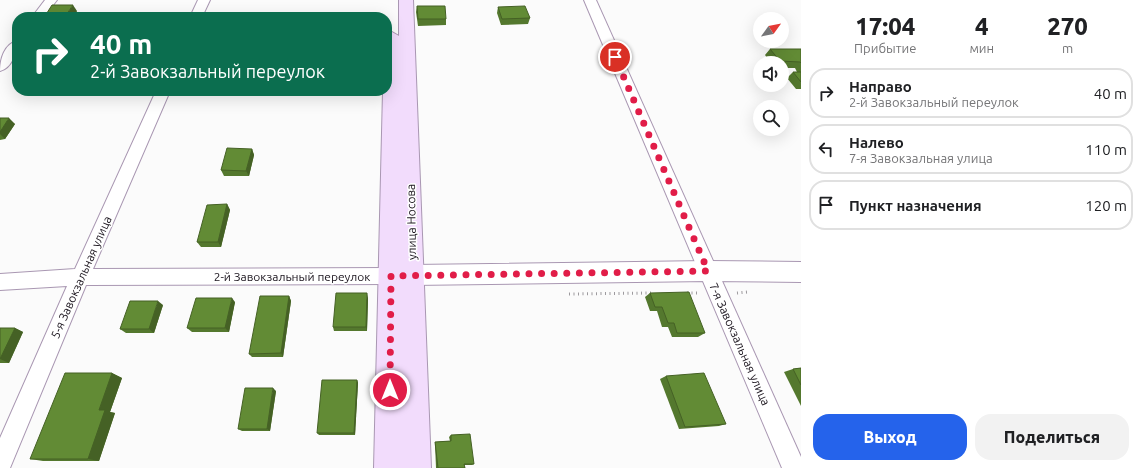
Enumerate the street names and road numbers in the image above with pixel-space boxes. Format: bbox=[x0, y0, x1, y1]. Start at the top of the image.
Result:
street label: улица Носова bbox=[404, 184, 418, 260]
street label: 5-я Завокзальная улица bbox=[48, 214, 114, 340]
street label: 2-й Завокзальный переулок bbox=[214, 270, 370, 283]
street label: 7-я Завокзальная улица bbox=[707, 281, 773, 407]

